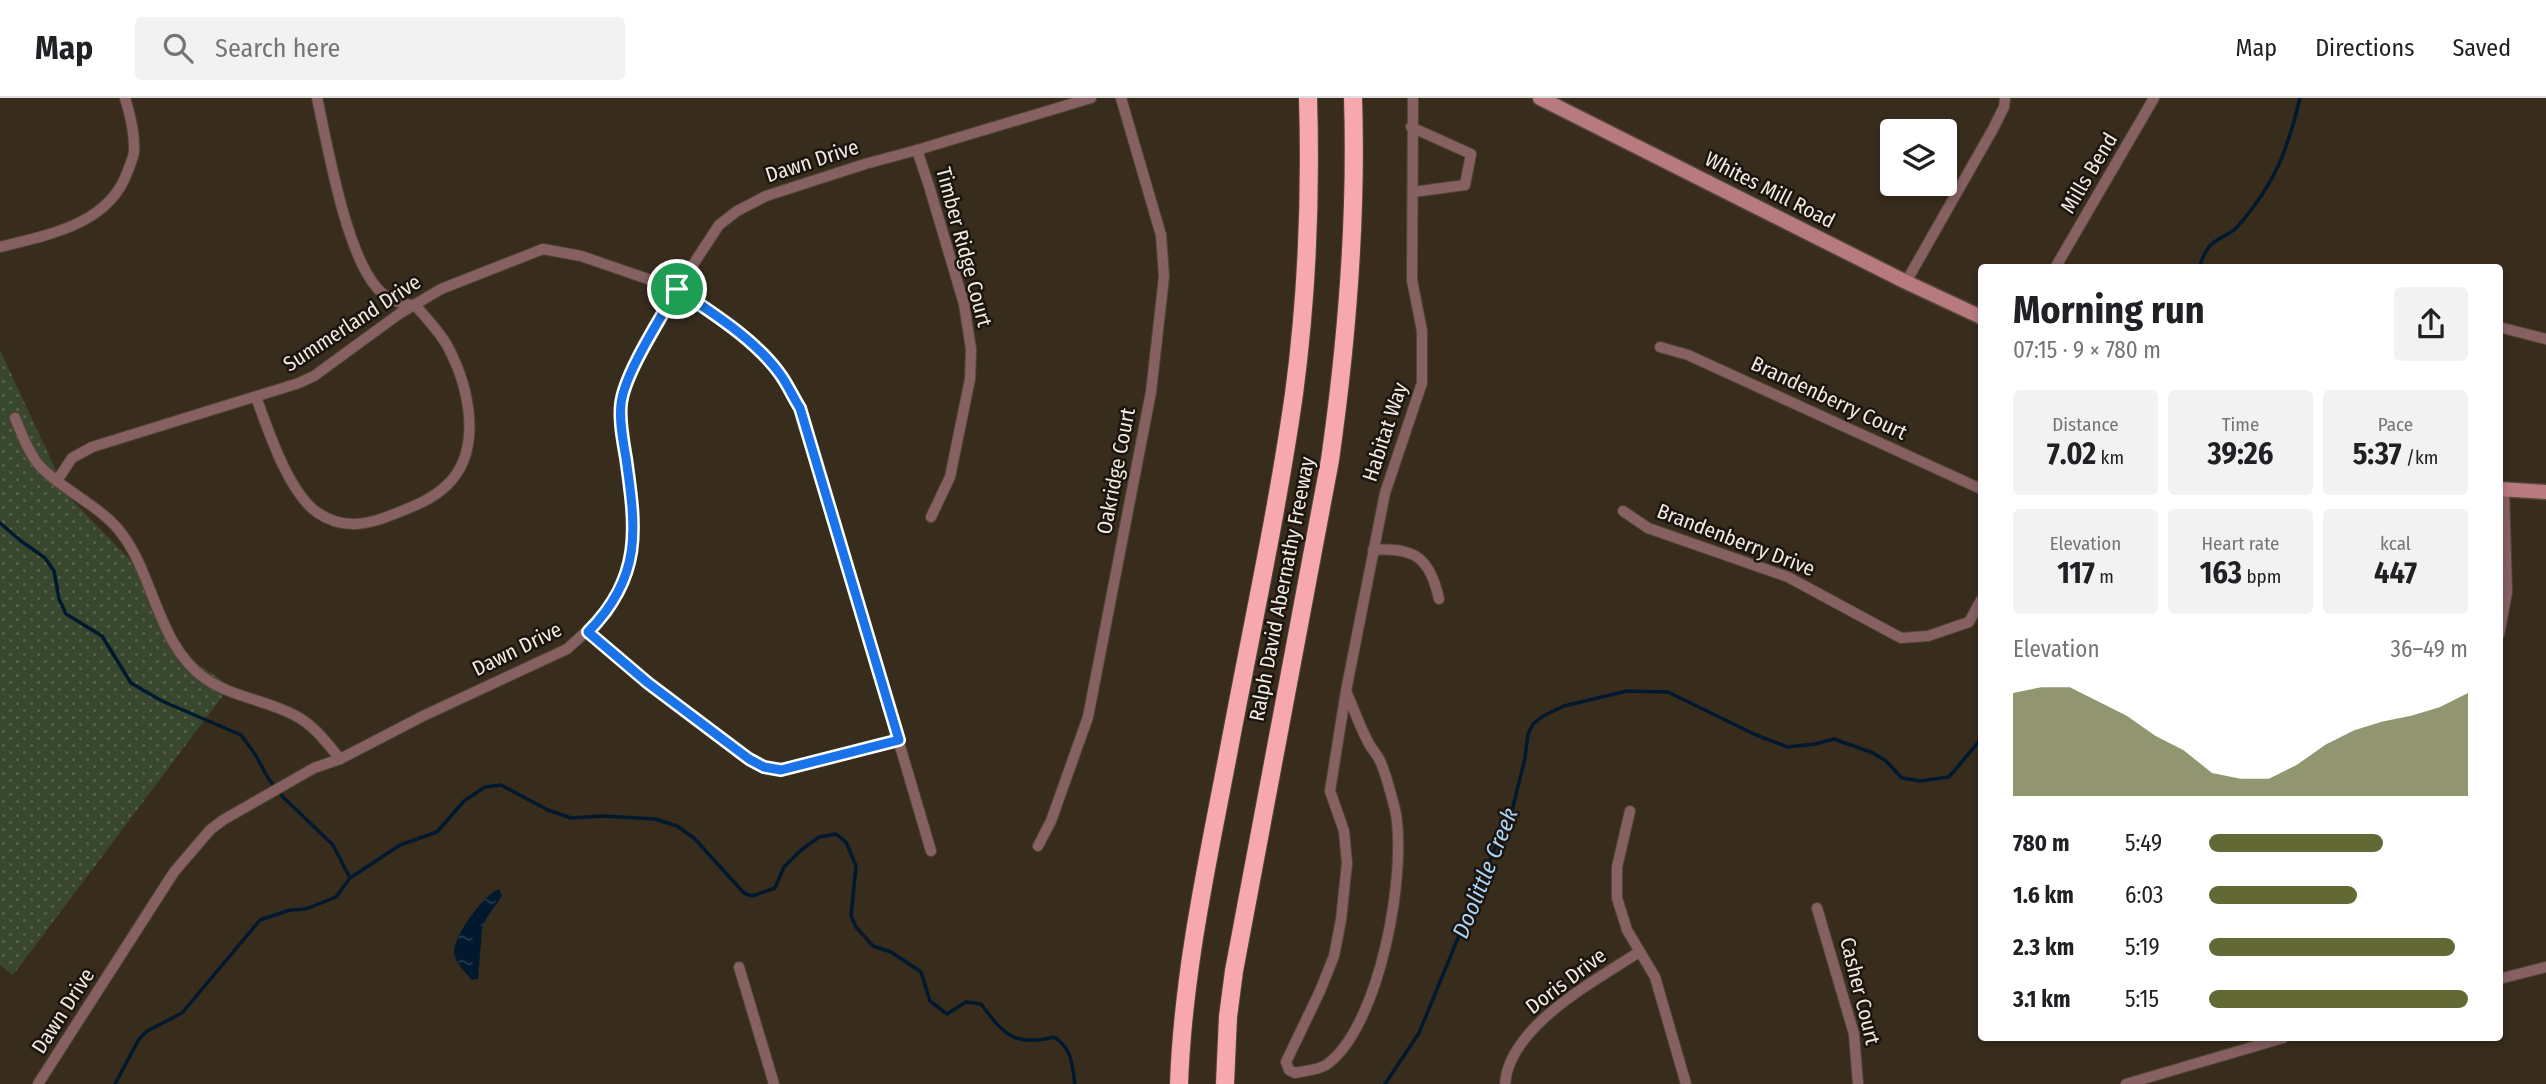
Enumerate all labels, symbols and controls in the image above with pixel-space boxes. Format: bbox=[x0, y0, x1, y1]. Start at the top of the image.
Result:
search box bbox=[135, 17, 625, 80]
text: Map bbox=[35, 28, 93, 68]
icon: search bbox=[159, 29, 197, 67]
text: Search here bbox=[215, 33, 340, 64]
text: Map bbox=[2236, 34, 2277, 62]
text: Directions bbox=[2315, 34, 2414, 62]
text: Saved bbox=[2452, 34, 2511, 62]
map controls bbox=[1880, 119, 1957, 196]
button: layers bbox=[1880, 119, 1957, 196]
street label: Mills Bend bbox=[2055, 128, 2123, 218]
street label: Dawn Drive bbox=[762, 134, 862, 188]
street label: Whites Mill Road bbox=[1701, 146, 1839, 234]
street label: Timber Ridge Court bbox=[930, 164, 998, 330]
pin bbox=[647, 259, 707, 319]
street label: Summerland Drive bbox=[278, 269, 426, 377]
icon: arrive bbox=[658, 270, 696, 308]
text: Morning run bbox=[2013, 287, 2205, 333]
button: share bbox=[2394, 287, 2468, 361]
text: 07:15 · 9 × 780 m bbox=[2013, 336, 2161, 364]
street label: Brandenberry Court bbox=[1747, 350, 1911, 446]
street label: Habitat Way bbox=[1357, 379, 1413, 485]
street label: Oakridge Court bbox=[1091, 405, 1141, 536]
text: Distance bbox=[2052, 413, 2119, 436]
text: Time bbox=[2222, 413, 2259, 436]
text: Pace bbox=[2378, 413, 2413, 436]
text: 7.02 bbox=[2047, 436, 2096, 472]
text: 39:26 bbox=[2208, 436, 2273, 472]
text: 5:37 bbox=[2353, 436, 2402, 472]
text: km bbox=[2096, 446, 2124, 469]
text: /km bbox=[2402, 446, 2438, 469]
street label: Ralph David Abernathy Freeway bbox=[1244, 454, 1321, 723]
street label: Brandenberry Drive bbox=[1653, 498, 1819, 582]
text: Elevation bbox=[2050, 532, 2121, 555]
text: Heart rate bbox=[2201, 532, 2280, 555]
text: kcal bbox=[2380, 532, 2411, 555]
text: 117 bbox=[2057, 555, 2095, 591]
text: 163 bbox=[2200, 555, 2242, 591]
text: 447 bbox=[2374, 555, 2417, 591]
text: m bbox=[2095, 565, 2114, 588]
text: bpm bbox=[2242, 565, 2281, 588]
street label: Dawn Drive bbox=[468, 616, 566, 682]
text: Elevation bbox=[2013, 635, 2100, 663]
text: 36–49 m bbox=[2391, 635, 2468, 663]
water label: Doolittle Creek bbox=[1446, 804, 1524, 942]
text: 780 m bbox=[2013, 829, 2070, 857]
text: 5:49 bbox=[2125, 829, 2162, 857]
text: 1.6 km bbox=[2013, 881, 2074, 909]
text: 6:03 bbox=[2125, 881, 2163, 909]
text: 2.3 km bbox=[2013, 933, 2074, 961]
text: 5:19 bbox=[2125, 933, 2160, 961]
street label: Casher Court bbox=[1834, 935, 1886, 1048]
street label: Doris Drive bbox=[1521, 942, 1611, 1020]
street label: Dawn Drive bbox=[26, 963, 100, 1059]
text: 3.1 km bbox=[2013, 985, 2071, 1013]
text: 5:15 bbox=[2125, 985, 2159, 1013]

